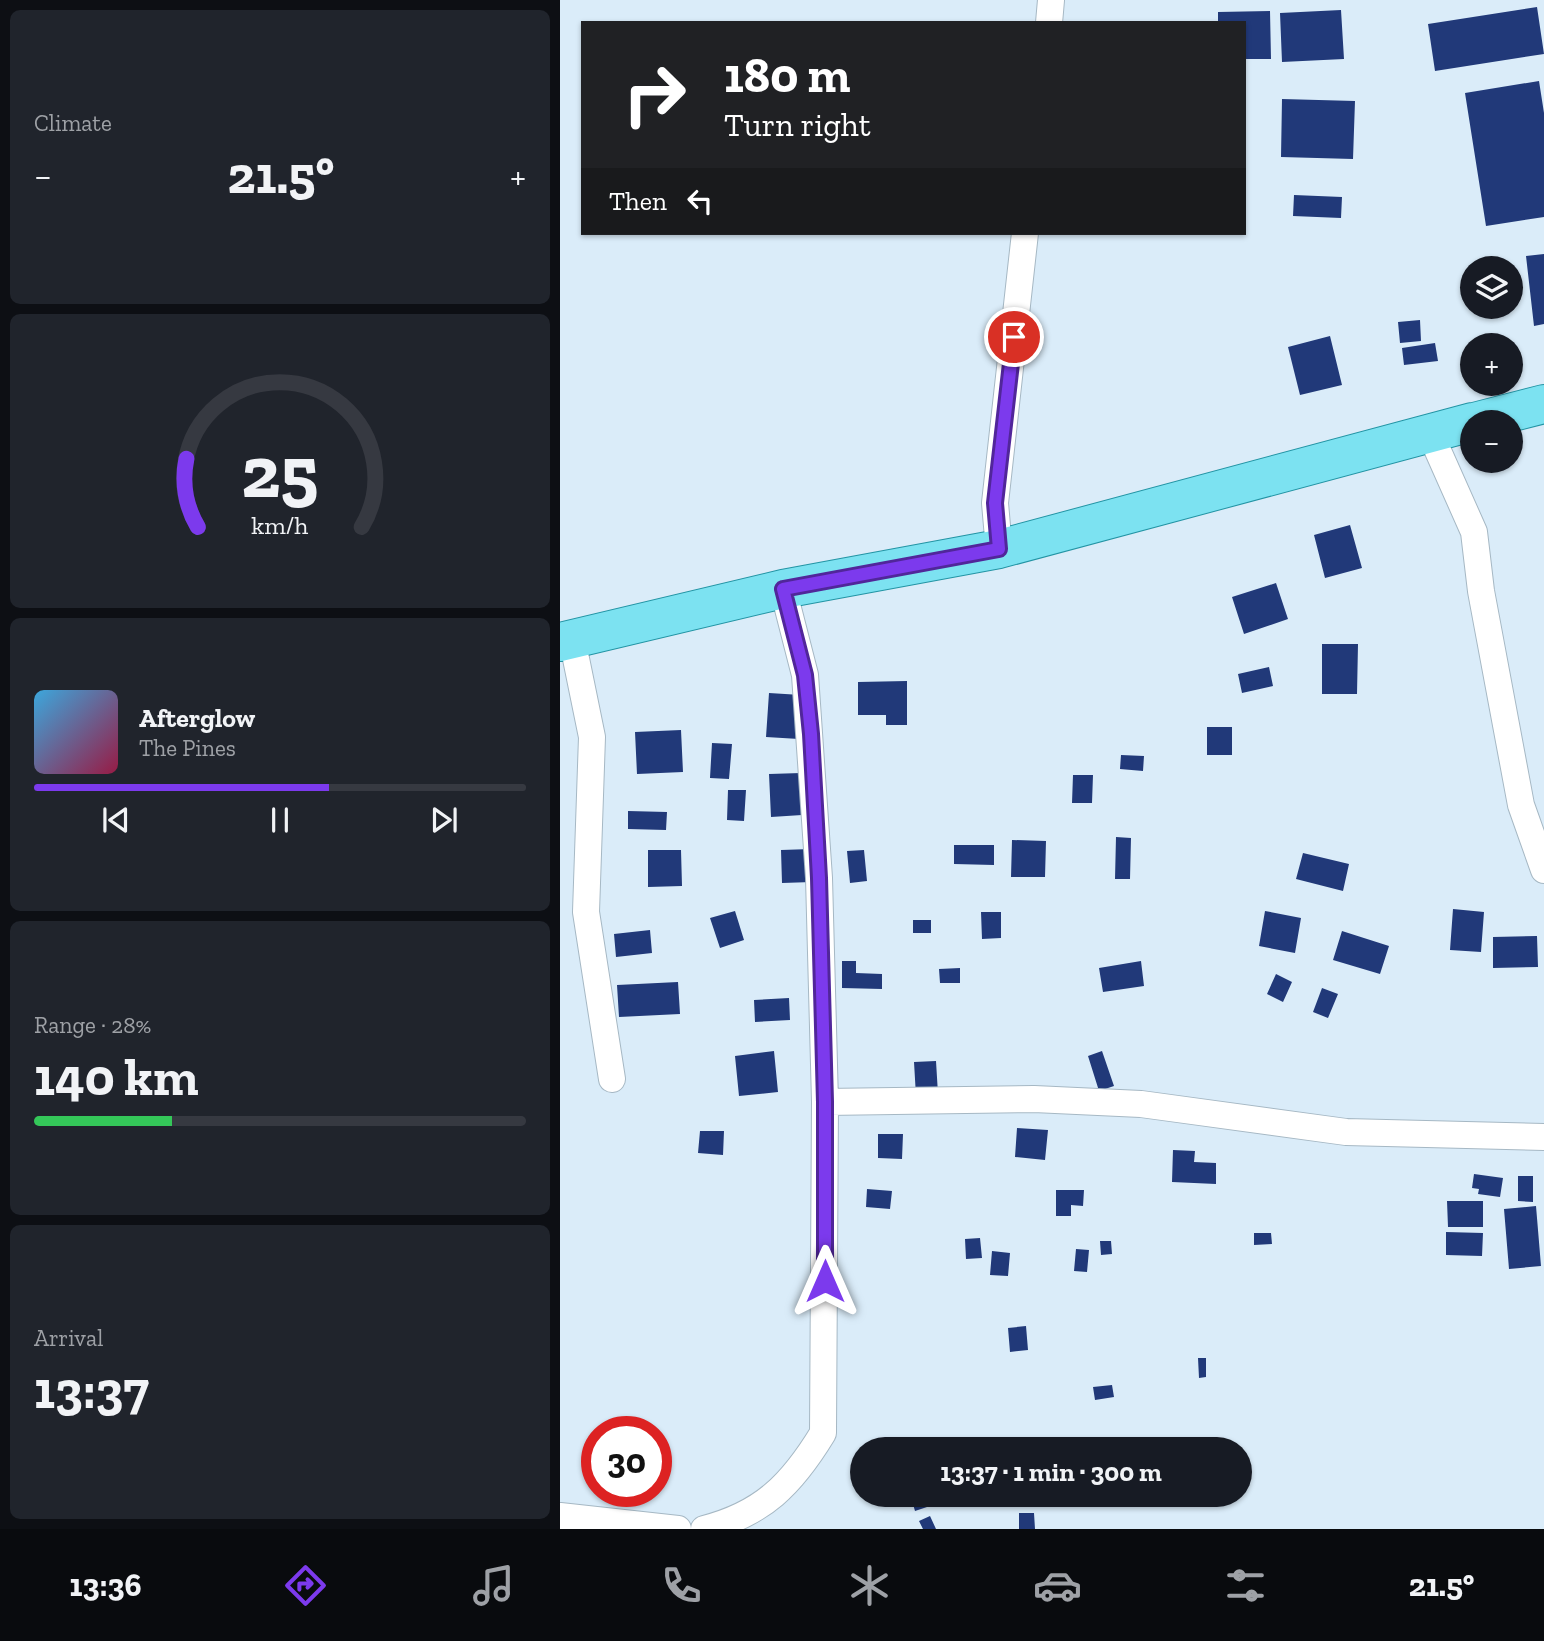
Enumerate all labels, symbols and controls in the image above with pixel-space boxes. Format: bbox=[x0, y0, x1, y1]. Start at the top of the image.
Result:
text: 180 m bbox=[724, 46, 851, 105]
icon: right bbox=[609, 49, 700, 140]
text: Turn right bbox=[724, 106, 871, 144]
text: Climate bbox=[34, 109, 112, 137]
text: 21.5° bbox=[227, 144, 334, 206]
text: − bbox=[34, 153, 52, 199]
text: + bbox=[510, 153, 526, 199]
icon: left bbox=[681, 182, 719, 220]
text: Then bbox=[609, 185, 667, 217]
map controls bbox=[1460, 256, 1523, 473]
button: layers bbox=[1460, 256, 1523, 319]
pin bbox=[984, 307, 1044, 367]
icon: arrive bbox=[995, 318, 1033, 356]
button: + bbox=[1460, 333, 1523, 396]
button: − bbox=[1460, 410, 1523, 473]
text: 25 bbox=[241, 428, 319, 516]
text: km/h bbox=[251, 509, 309, 539]
text: Afterglow bbox=[139, 702, 255, 734]
text: The Pines bbox=[139, 734, 236, 762]
icon: previous bbox=[97, 801, 135, 839]
icon: pause bbox=[261, 801, 299, 839]
icon: next bbox=[425, 801, 463, 839]
text: Range · 28% bbox=[34, 1011, 151, 1039]
text: 140 km bbox=[34, 1046, 199, 1108]
position arrow bbox=[788, 1244, 862, 1318]
text: Arrival bbox=[34, 1324, 103, 1352]
text: 13:37 bbox=[34, 1359, 149, 1421]
speed limit sign: 30 bbox=[581, 1416, 672, 1507]
text: 13:37 · 1 min · 300 m bbox=[940, 1456, 1162, 1488]
icon: directions bbox=[281, 1561, 330, 1610]
icon: music bbox=[469, 1561, 518, 1610]
icon: phone bbox=[657, 1561, 706, 1610]
icon: climate bbox=[845, 1561, 894, 1610]
icon: car bbox=[1033, 1561, 1082, 1610]
icon: filters bbox=[1221, 1561, 1270, 1610]
text: 13:36 bbox=[70, 1566, 142, 1604]
text: 21.5° bbox=[1409, 1566, 1474, 1604]

